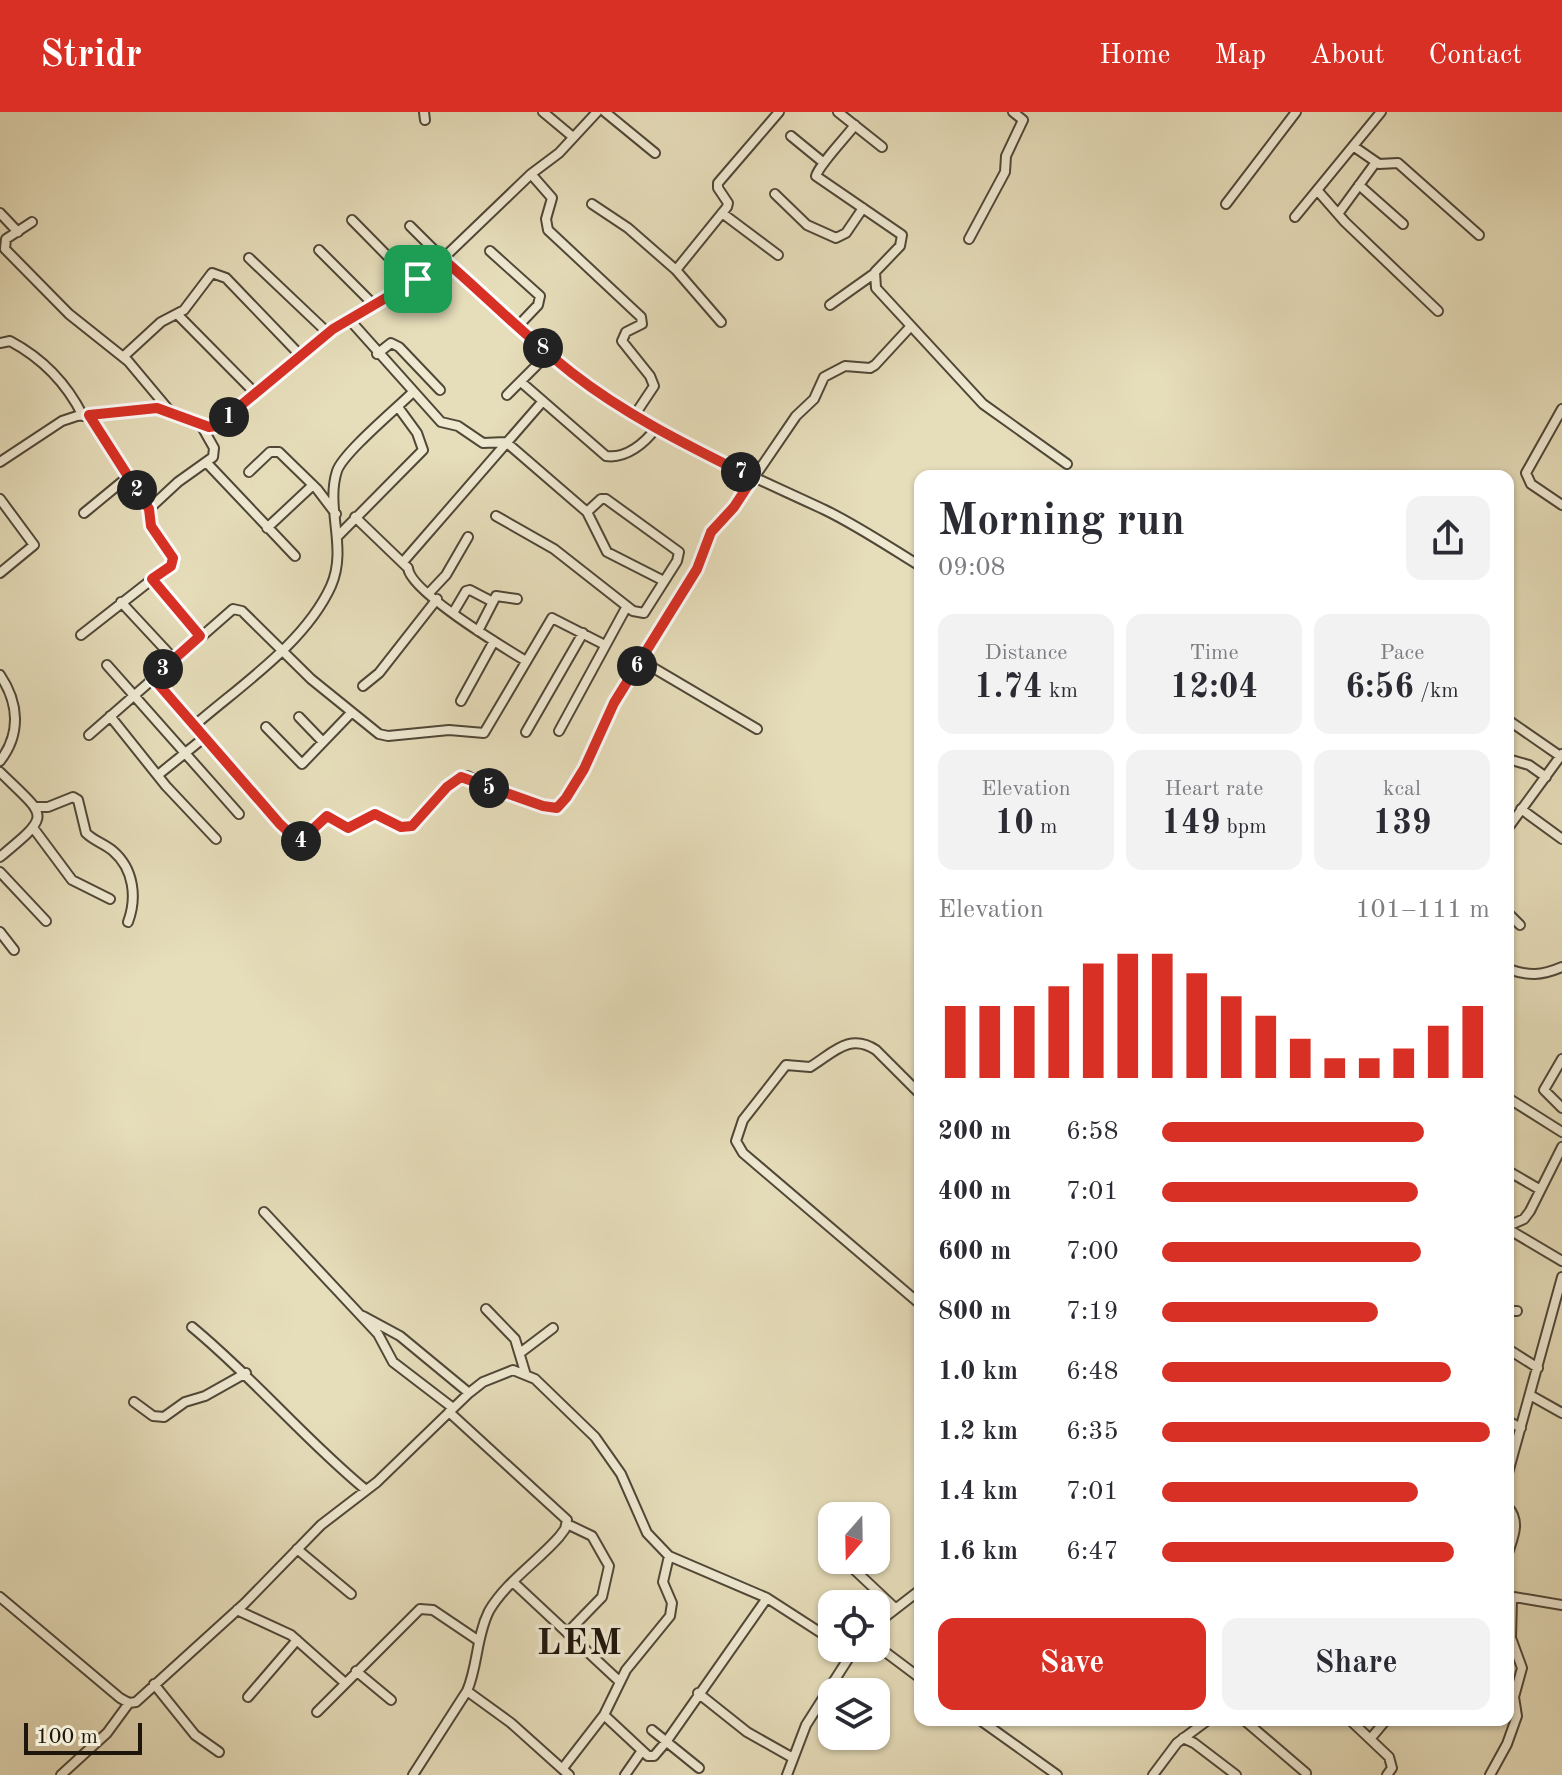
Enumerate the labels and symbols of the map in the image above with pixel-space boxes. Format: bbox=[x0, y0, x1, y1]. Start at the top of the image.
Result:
pin bbox=[384, 245, 452, 313]
pin: 8 bbox=[523, 328, 563, 368]
pin: 1 bbox=[209, 397, 249, 437]
pin: 7 bbox=[721, 452, 761, 492]
pin: 2 bbox=[117, 470, 157, 510]
pin: 6 bbox=[617, 646, 657, 686]
pin: 3 bbox=[143, 649, 183, 689]
pin: 5 bbox=[469, 768, 509, 808]
pin: 4 bbox=[281, 821, 321, 861]
north arrow bbox=[818, 1502, 890, 1574]
district label: LEM bbox=[536, 1627, 624, 1663]
scale bar bbox=[24, 1719, 142, 1755]

